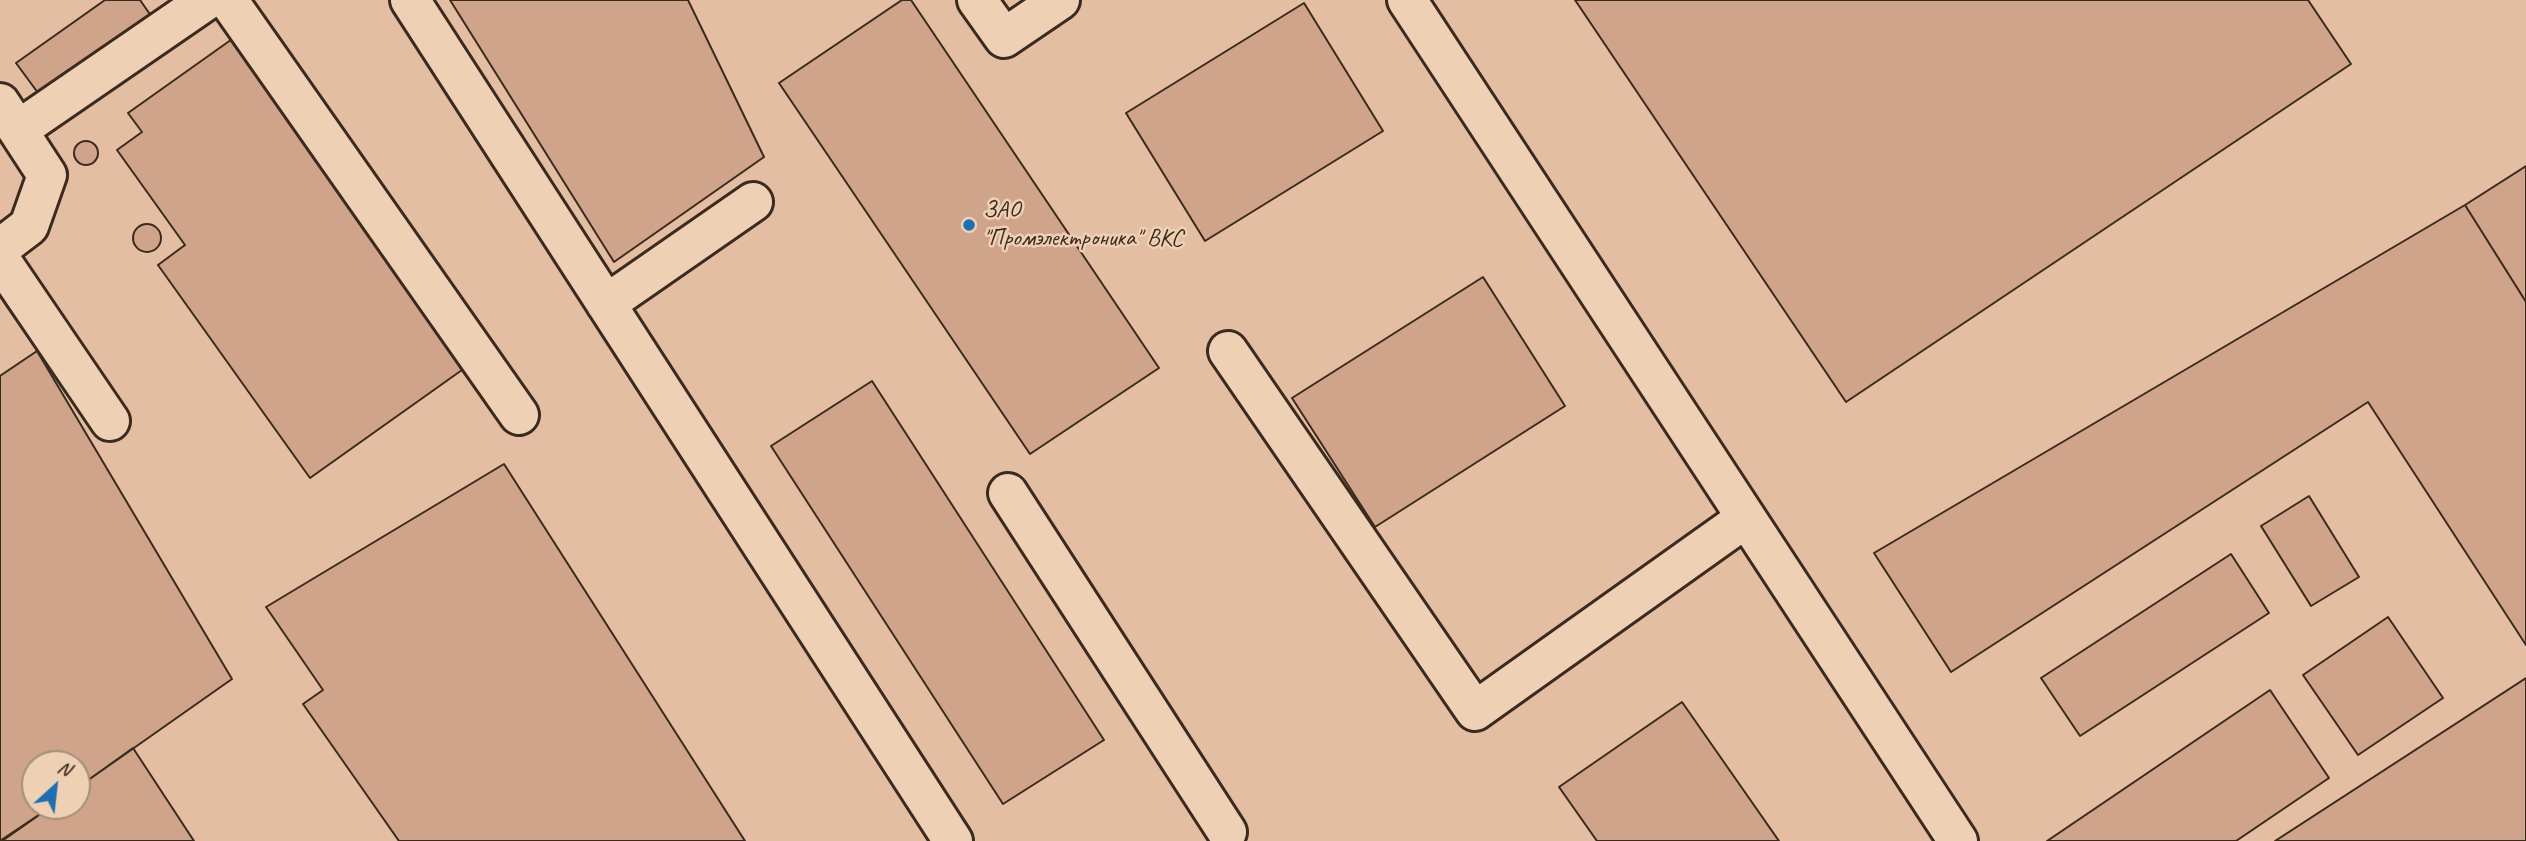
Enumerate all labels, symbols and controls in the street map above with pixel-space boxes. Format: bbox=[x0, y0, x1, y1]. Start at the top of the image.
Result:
place label: ЗАО "Промэлектроника" ВКС bbox=[983, 197, 1183, 253]
marker: ЗАО "Промэлектроника" ВКС bbox=[961, 217, 977, 233]
north arrow bbox=[21, 750, 91, 820]
text: N bbox=[54, 755, 75, 781]

